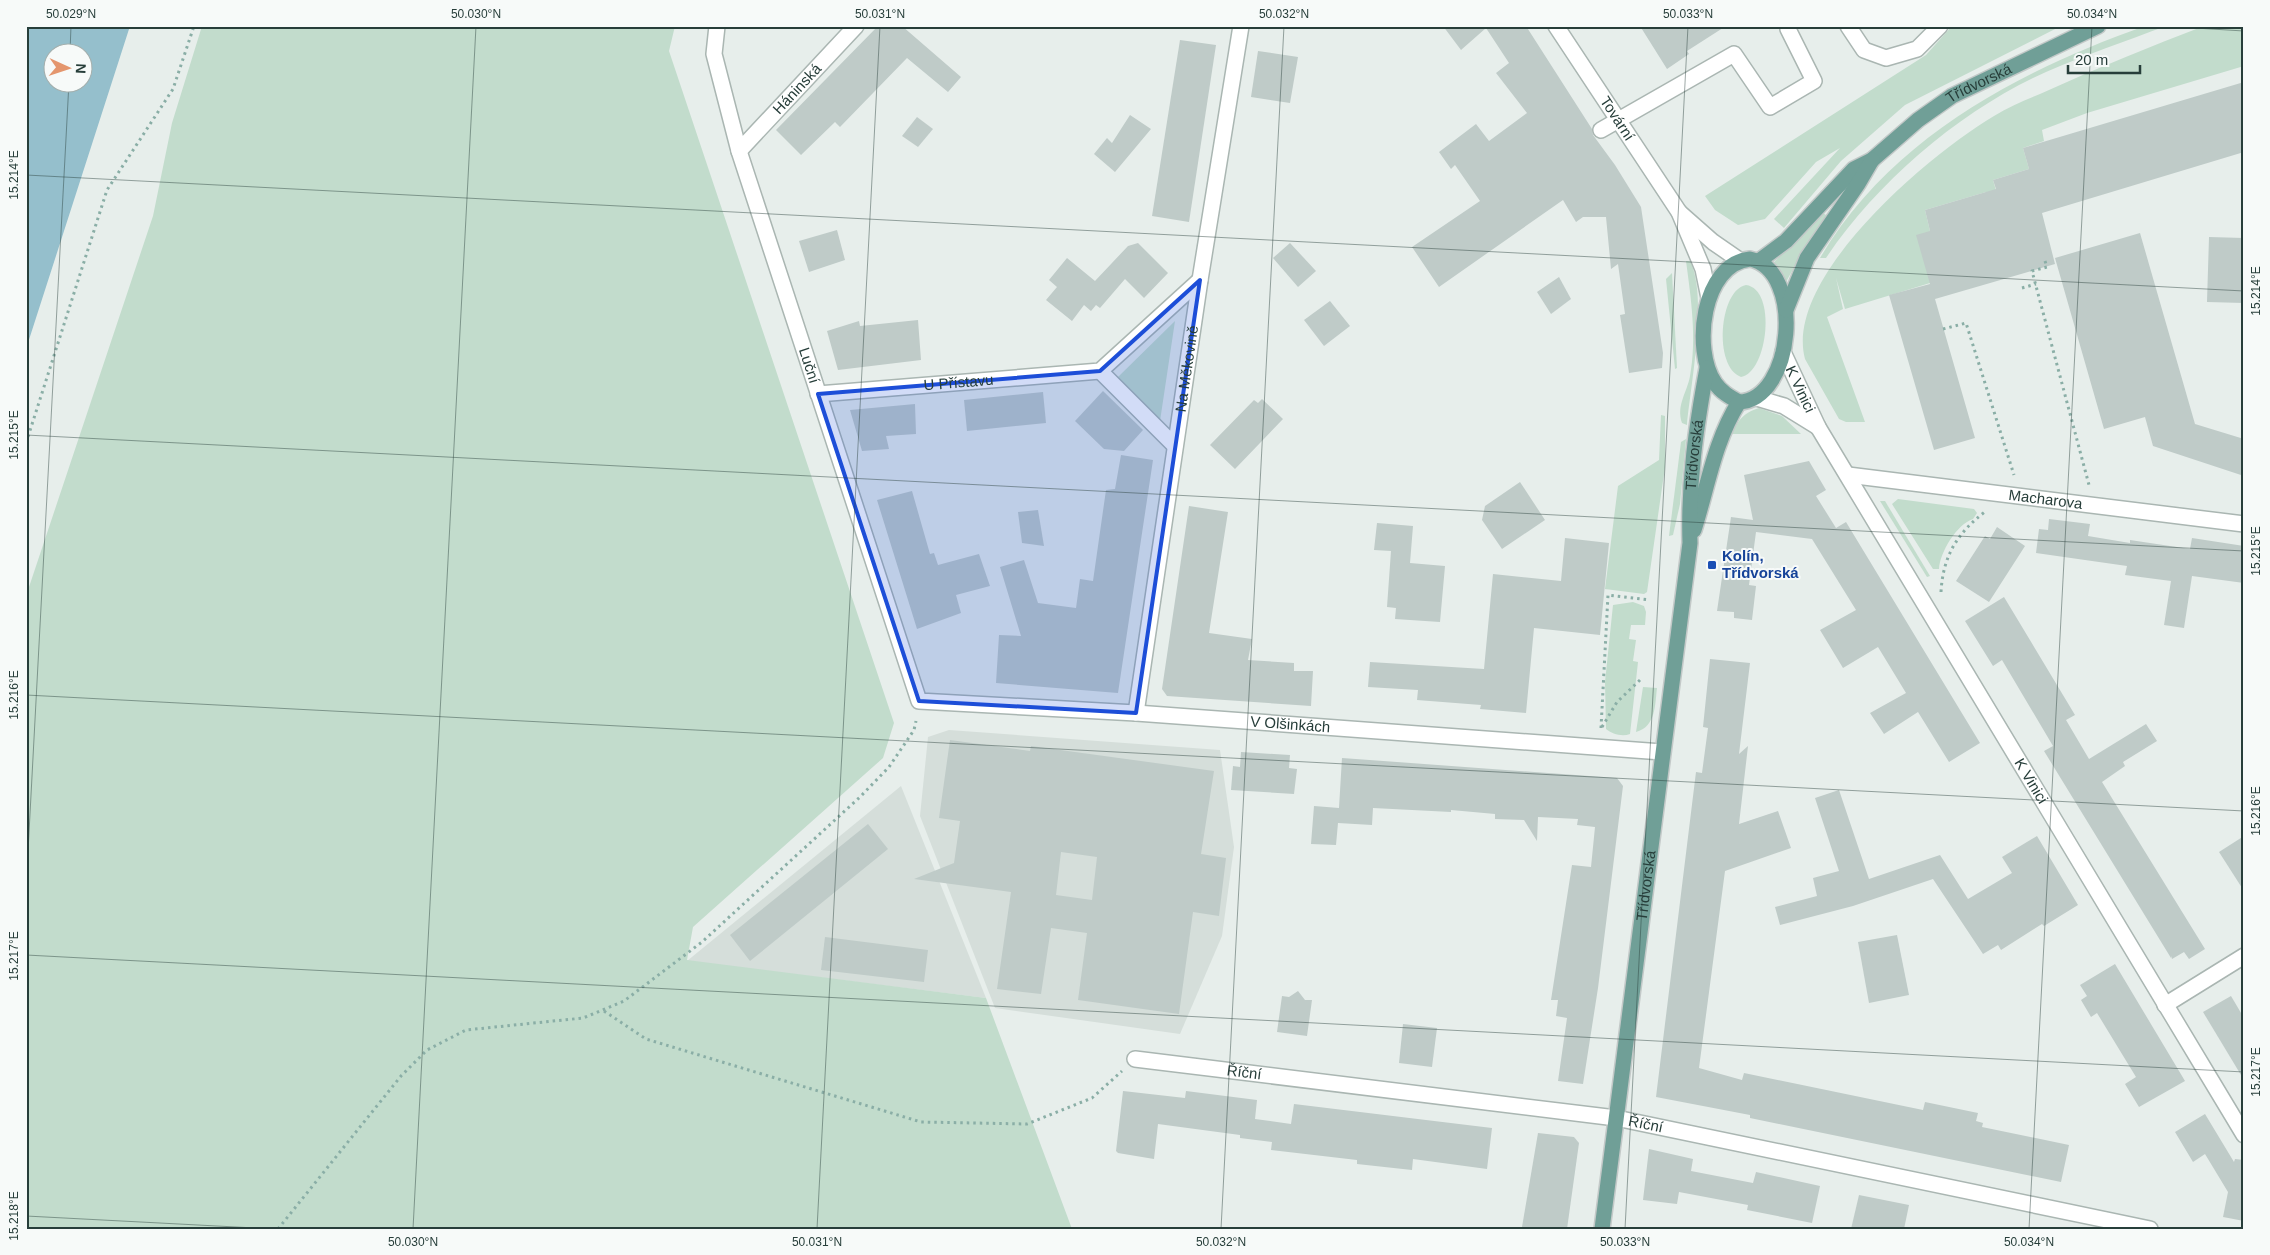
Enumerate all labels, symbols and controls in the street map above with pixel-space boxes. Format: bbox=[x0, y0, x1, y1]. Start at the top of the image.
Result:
text: 50.029°N bbox=[46, 7, 96, 21]
text: 50.030°N bbox=[451, 7, 501, 21]
text: 50.031°N bbox=[855, 7, 905, 21]
text: 50.032°N bbox=[1259, 7, 1309, 21]
text: 50.033°N bbox=[1663, 7, 1713, 21]
text: 50.034°N bbox=[2067, 7, 2117, 21]
north arrow bbox=[42, 42, 92, 92]
scale bar bbox=[2068, 42, 2140, 74]
text: 20 m bbox=[2075, 51, 2108, 68]
street label: Háninská bbox=[769, 59, 825, 117]
street label: Třídvorská bbox=[1942, 59, 2015, 106]
text: N bbox=[73, 63, 89, 74]
street label: Tovární bbox=[1597, 93, 1639, 144]
text: 15.214°E bbox=[7, 150, 21, 200]
text: 15.214°E bbox=[2249, 266, 2263, 316]
street label: Na Měkovině bbox=[1172, 324, 1201, 413]
street label: Luční bbox=[796, 345, 824, 386]
street label: K Vinici bbox=[1783, 363, 1819, 415]
street label: U Přístavu bbox=[923, 371, 994, 393]
text: 15.215°E bbox=[7, 410, 21, 460]
street label: Třídvorská bbox=[1682, 418, 1706, 491]
street label: Macharova bbox=[2008, 486, 2084, 512]
text: 15.215°E bbox=[2249, 526, 2263, 576]
place label: Kolín, Třídvorská bbox=[1722, 547, 1799, 581]
marker: Kolín, Třídvorská bbox=[1706, 559, 1718, 571]
text: 15.216°E bbox=[7, 670, 21, 720]
street label: V Olšinkách bbox=[1250, 712, 1331, 735]
street label: K Vinici bbox=[2011, 755, 2052, 807]
text: 15.216°E bbox=[2249, 786, 2263, 836]
street label: Třídvorská bbox=[1633, 849, 1659, 922]
text: 15.217°E bbox=[7, 931, 21, 981]
text: 15.217°E bbox=[2249, 1047, 2263, 1097]
street label: Říční bbox=[1226, 1061, 1263, 1083]
street label: Říční bbox=[1627, 1112, 1666, 1136]
text: 15.218°E bbox=[7, 1191, 21, 1241]
text: 50.030°N bbox=[388, 1235, 438, 1249]
text: 50.031°N bbox=[792, 1235, 842, 1249]
text: 50.032°N bbox=[1196, 1235, 1246, 1249]
text: 50.033°N bbox=[1600, 1235, 1650, 1249]
text: 50.034°N bbox=[2004, 1235, 2054, 1249]

